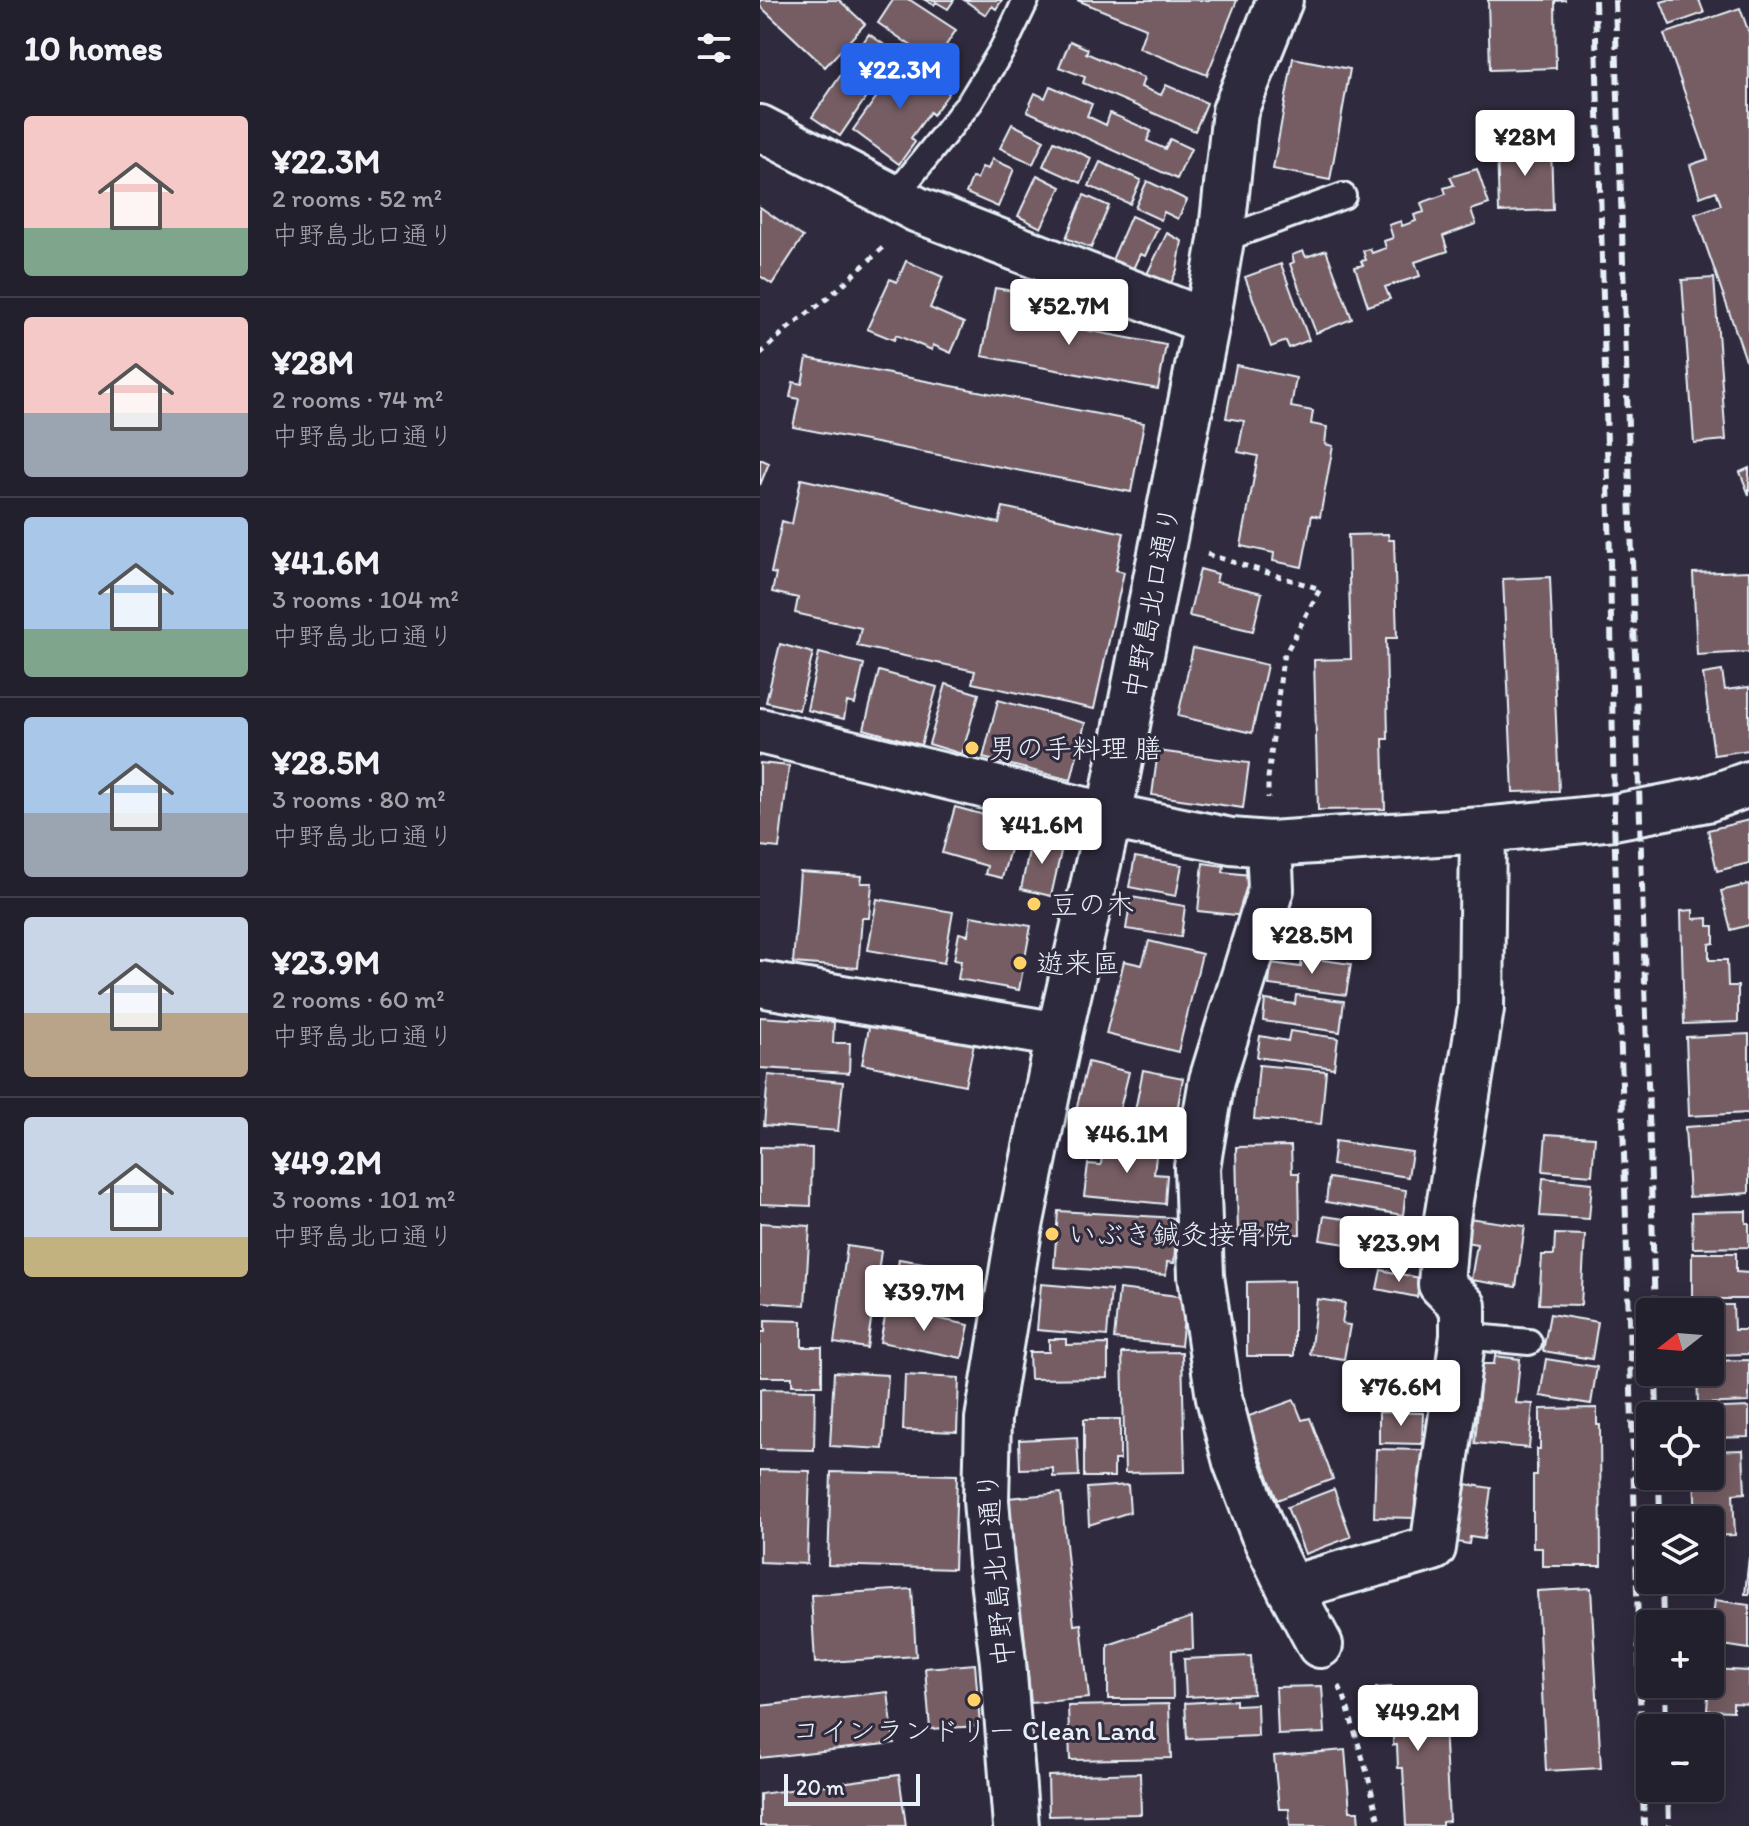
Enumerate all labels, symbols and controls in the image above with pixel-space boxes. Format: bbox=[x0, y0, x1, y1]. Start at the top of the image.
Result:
icon: filters bbox=[692, 26, 736, 70]
text: 10 homes bbox=[24, 28, 163, 69]
pin: ¥22.3M bbox=[835, 43, 965, 111]
text: ¥22.3M bbox=[859, 53, 941, 85]
pin: ¥28M bbox=[1478, 110, 1572, 178]
text: ¥28M bbox=[1494, 120, 1556, 152]
text: ¥22.3M bbox=[272, 141, 380, 182]
icon: home bbox=[88, 148, 184, 244]
text: 2 rooms · 52 m² bbox=[272, 182, 442, 214]
text: 中野島北口通り bbox=[272, 219, 454, 251]
pin: ¥52.7M bbox=[1004, 279, 1134, 347]
text: ¥52.7M bbox=[1028, 289, 1110, 321]
text: ¥28M bbox=[272, 342, 354, 383]
icon: home bbox=[88, 349, 184, 445]
text: 2 rooms · 74 m² bbox=[272, 383, 443, 415]
text: 中野島北口通り bbox=[272, 420, 454, 452]
street label: 中野島北口通り bbox=[1116, 503, 1186, 701]
text: ¥41.6M bbox=[272, 542, 380, 583]
icon: home bbox=[88, 549, 184, 645]
text: 3 rooms · 104 m² bbox=[272, 583, 459, 615]
text: 中野島北口通り bbox=[272, 620, 454, 652]
place label: 男の手料理 膳 bbox=[988, 731, 1162, 765]
marker: 男の手料理 膳 bbox=[963, 739, 981, 757]
text: ¥28.5M bbox=[272, 742, 381, 783]
icon: home bbox=[88, 749, 184, 845]
text: 3 rooms · 80 m² bbox=[272, 783, 446, 815]
pin: ¥41.6M bbox=[977, 798, 1107, 866]
text: ¥41.6M bbox=[1001, 808, 1083, 840]
text: 中野島北口通り bbox=[272, 820, 454, 852]
place label: 豆の木 bbox=[1050, 887, 1134, 921]
marker: 豆の木 bbox=[1025, 895, 1043, 913]
pin: ¥28.5M bbox=[1247, 908, 1377, 976]
text: ¥28.5M bbox=[1271, 918, 1353, 950]
text: ¥23.9M bbox=[272, 942, 380, 983]
place label: 遊来區 bbox=[1036, 946, 1120, 980]
icon: home bbox=[88, 949, 184, 1045]
marker: 遊来區 bbox=[1011, 954, 1029, 972]
text: 2 rooms · 60 m² bbox=[272, 983, 445, 1015]
text: 中野島北口通り bbox=[272, 1020, 454, 1052]
pin: ¥46.1M bbox=[1062, 1107, 1192, 1175]
text: ¥46.1M bbox=[1086, 1117, 1168, 1149]
text: ¥49.2M bbox=[272, 1142, 382, 1183]
icon: home bbox=[88, 1149, 184, 1245]
text: 3 rooms · 101 m² bbox=[272, 1183, 455, 1215]
pin: ¥23.9M bbox=[1334, 1216, 1464, 1284]
place label: いぶき鍼灸接骨院 bbox=[1068, 1217, 1292, 1251]
text: 中野島北口通り bbox=[272, 1220, 454, 1252]
marker: いぶき鍼灸接骨院 bbox=[1043, 1225, 1061, 1243]
text: ¥23.9M bbox=[1358, 1226, 1440, 1258]
pin: ¥39.7M bbox=[859, 1265, 989, 1333]
text: ¥39.7M bbox=[883, 1275, 965, 1307]
north arrow bbox=[1636, 1298, 1724, 1386]
map controls bbox=[1636, 1298, 1724, 1802]
pin: ¥76.6M bbox=[1336, 1360, 1466, 1428]
text: ¥76.6M bbox=[1360, 1370, 1442, 1402]
button: locate bbox=[1636, 1402, 1724, 1490]
street label: 中野島北口通り bbox=[970, 1470, 1020, 1668]
button: layers bbox=[1636, 1506, 1724, 1594]
button: + bbox=[1636, 1610, 1724, 1698]
pin: ¥49.2M bbox=[1353, 1685, 1483, 1753]
marker: コインランドリー Clean Land bbox=[965, 1691, 983, 1709]
text: ¥49.2M bbox=[1376, 1695, 1460, 1727]
place label: コインランドリー Clean Land bbox=[792, 1713, 1157, 1747]
button: − bbox=[1636, 1714, 1724, 1802]
scale bar bbox=[784, 1770, 920, 1806]
text: 20 m bbox=[796, 1774, 845, 1801]

